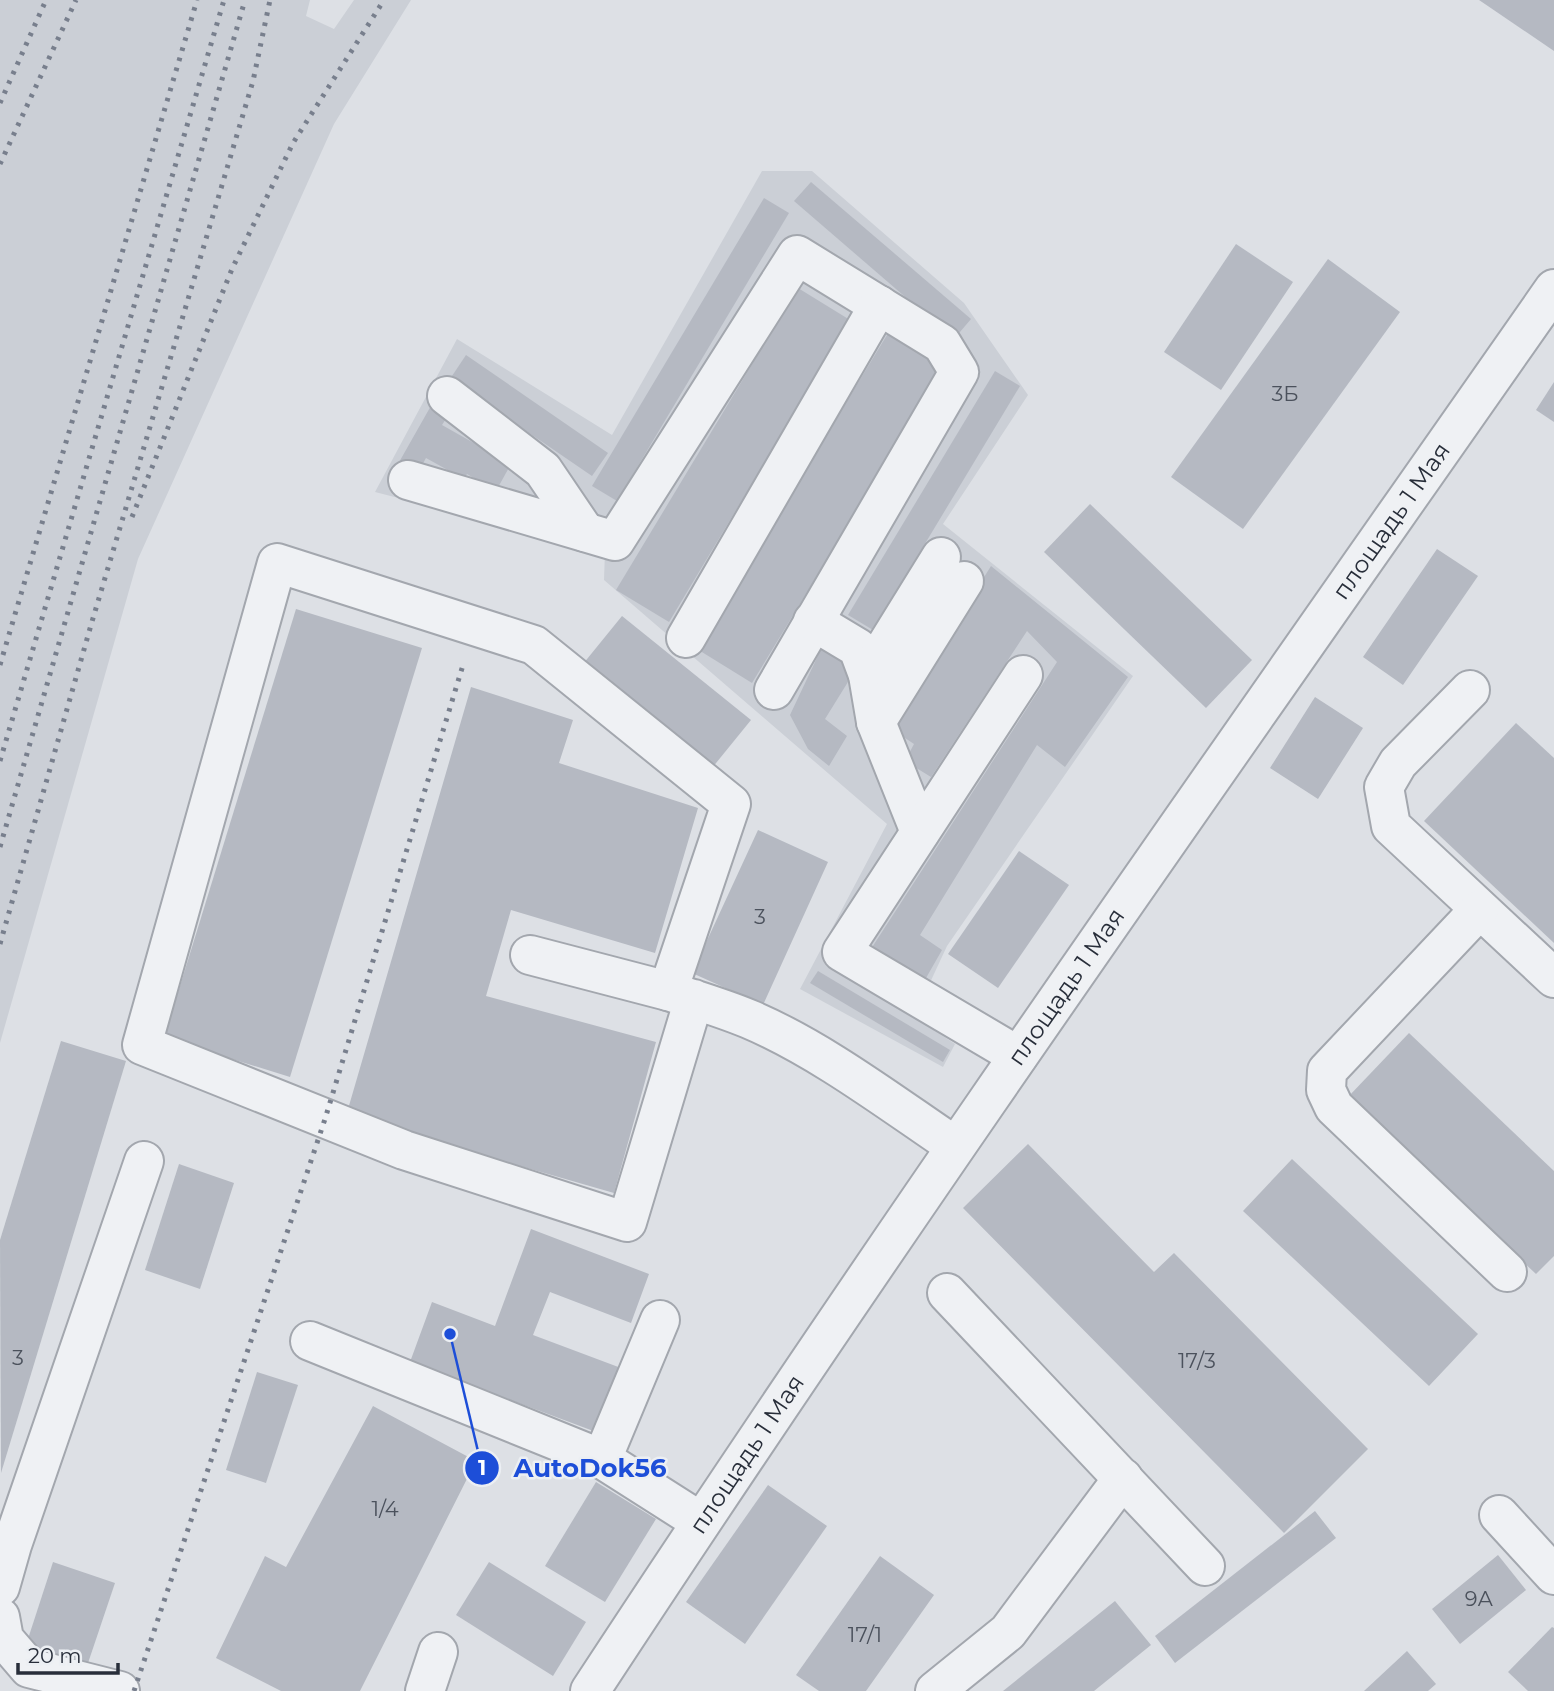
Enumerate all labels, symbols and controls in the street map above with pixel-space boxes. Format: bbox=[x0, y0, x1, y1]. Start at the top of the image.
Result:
house number: 3Б bbox=[1271, 381, 1299, 406]
street label: площадь 1 Мая bbox=[1326, 437, 1456, 605]
street label: площадь 1 Мая bbox=[1001, 902, 1130, 1071]
house number: 3 bbox=[754, 904, 766, 929]
house number: 3 bbox=[12, 1345, 24, 1370]
house number: 17/3 bbox=[1178, 1348, 1216, 1373]
street label: площадь 1 Мая bbox=[683, 1369, 810, 1539]
callout: AutoDok56 bbox=[465, 1445, 681, 1492]
text: AutoDok56 bbox=[513, 1452, 667, 1484]
text: 1 bbox=[478, 1455, 486, 1480]
house number: 1/4 bbox=[371, 1496, 399, 1521]
house number: 9А bbox=[1465, 1586, 1494, 1611]
house number: 17/1 bbox=[848, 1622, 882, 1647]
scale bar bbox=[18, 1632, 117, 1676]
text: 20 m bbox=[28, 1643, 82, 1668]

